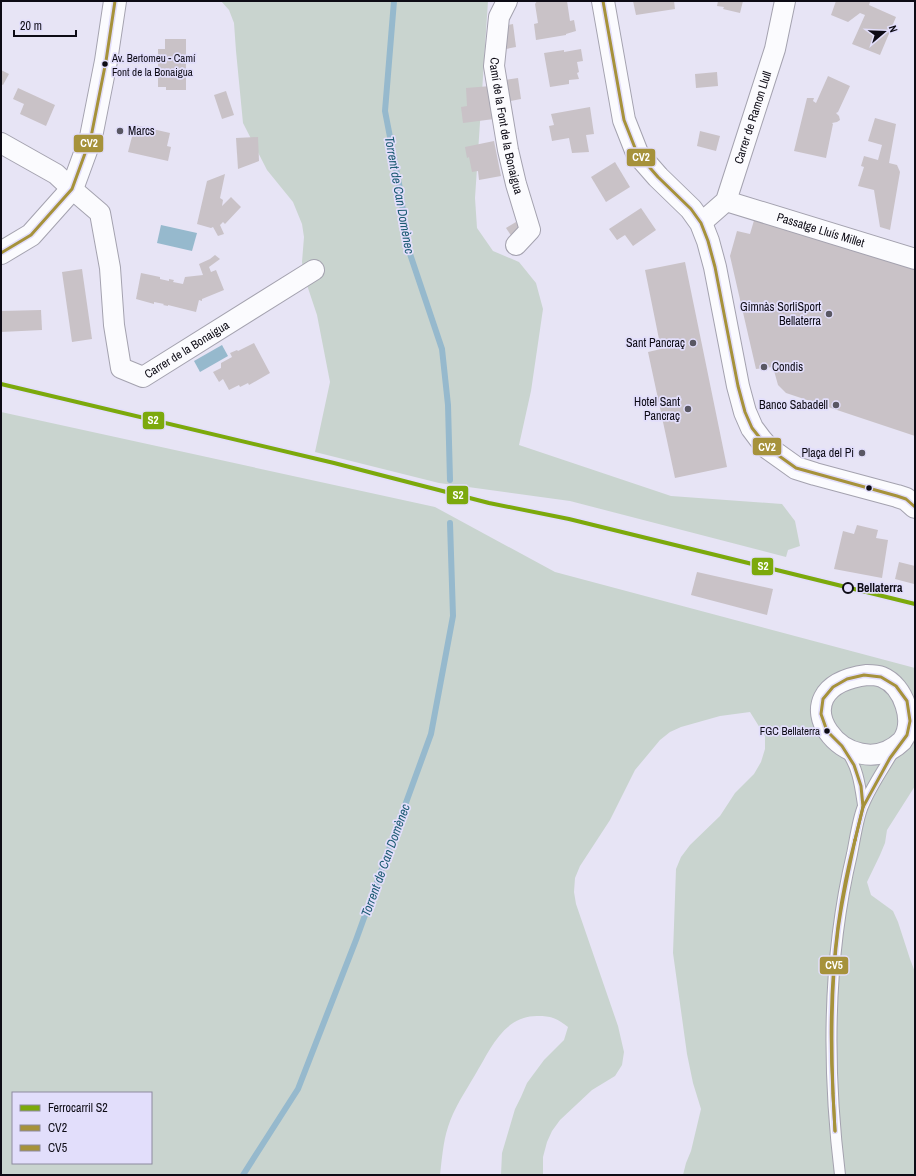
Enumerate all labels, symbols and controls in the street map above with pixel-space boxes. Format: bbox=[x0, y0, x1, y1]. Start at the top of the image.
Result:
scale bar bbox=[14, 12, 76, 38]
north arrow bbox=[864, 12, 904, 52]
text: 20 m bbox=[20, 18, 42, 34]
text: N bbox=[886, 23, 901, 34]
place label: Av. Bertomeu - Camí Font de la Bonaigua bbox=[111, 51, 196, 79]
street label: Camí de la Font de la Bonaigua bbox=[486, 57, 527, 197]
marker: Av. Bertomeu - Camí Font de la Bonaigua bbox=[100, 59, 110, 69]
street label: Carrer de Ramon Llull bbox=[730, 69, 775, 166]
place label: Marcs bbox=[128, 123, 155, 139]
marker: Marcs bbox=[115, 126, 125, 136]
line badge: CV2 bbox=[73, 134, 104, 153]
water label: Torrent de Can Domènec bbox=[381, 135, 418, 256]
text: CV2 bbox=[80, 136, 98, 150]
line badge: CV2 bbox=[626, 148, 656, 167]
text: CV2 bbox=[632, 150, 650, 164]
street label: Passatge Lluís Millet bbox=[775, 209, 867, 251]
place label: Gimnàs SorliSport Bellaterra bbox=[740, 299, 822, 329]
marker: Gimnàs SorliSport Bellaterra bbox=[824, 309, 834, 319]
street label: Carrer de la Bonaigua bbox=[141, 317, 233, 382]
place label: Sant Pancraç bbox=[626, 335, 685, 351]
marker: Sant Pancraç bbox=[688, 338, 698, 348]
place label: Condis bbox=[772, 359, 803, 375]
marker: Condis bbox=[759, 362, 769, 372]
place label: Hotel Sant Pancraç bbox=[634, 394, 680, 424]
place label: Banco Sabadell bbox=[759, 397, 828, 413]
marker: Banco Sabadell bbox=[831, 400, 841, 410]
marker: Hotel Sant Pancraç bbox=[683, 404, 693, 414]
line badge: S2 bbox=[142, 411, 165, 430]
text: S2 bbox=[147, 413, 159, 427]
line badge: CV2 bbox=[752, 437, 782, 456]
text: CV2 bbox=[758, 440, 776, 454]
place label: Plaça del Pi bbox=[801, 445, 854, 461]
marker: Plaça del Pi bbox=[857, 448, 867, 458]
unlabelled marker bbox=[864, 483, 874, 493]
line badge: S2 bbox=[446, 485, 469, 505]
text: S2 bbox=[452, 488, 464, 502]
line badge: S2 bbox=[751, 557, 774, 576]
text: S2 bbox=[757, 559, 769, 573]
place label: Bellaterra bbox=[857, 580, 903, 596]
marker: Bellaterra bbox=[842, 582, 854, 594]
place label: FGC Bellaterra bbox=[760, 724, 820, 738]
marker: FGC Bellaterra bbox=[822, 726, 832, 736]
water label: Torrent de Can Domènec bbox=[357, 801, 414, 919]
line badge: CV5 bbox=[819, 956, 849, 975]
text: CV5 bbox=[825, 958, 843, 972]
legend bbox=[12, 1092, 152, 1164]
text: Ferrocarril S2 bbox=[48, 1100, 108, 1116]
text: CV2 bbox=[48, 1120, 67, 1136]
text: CV5 bbox=[48, 1140, 68, 1156]

